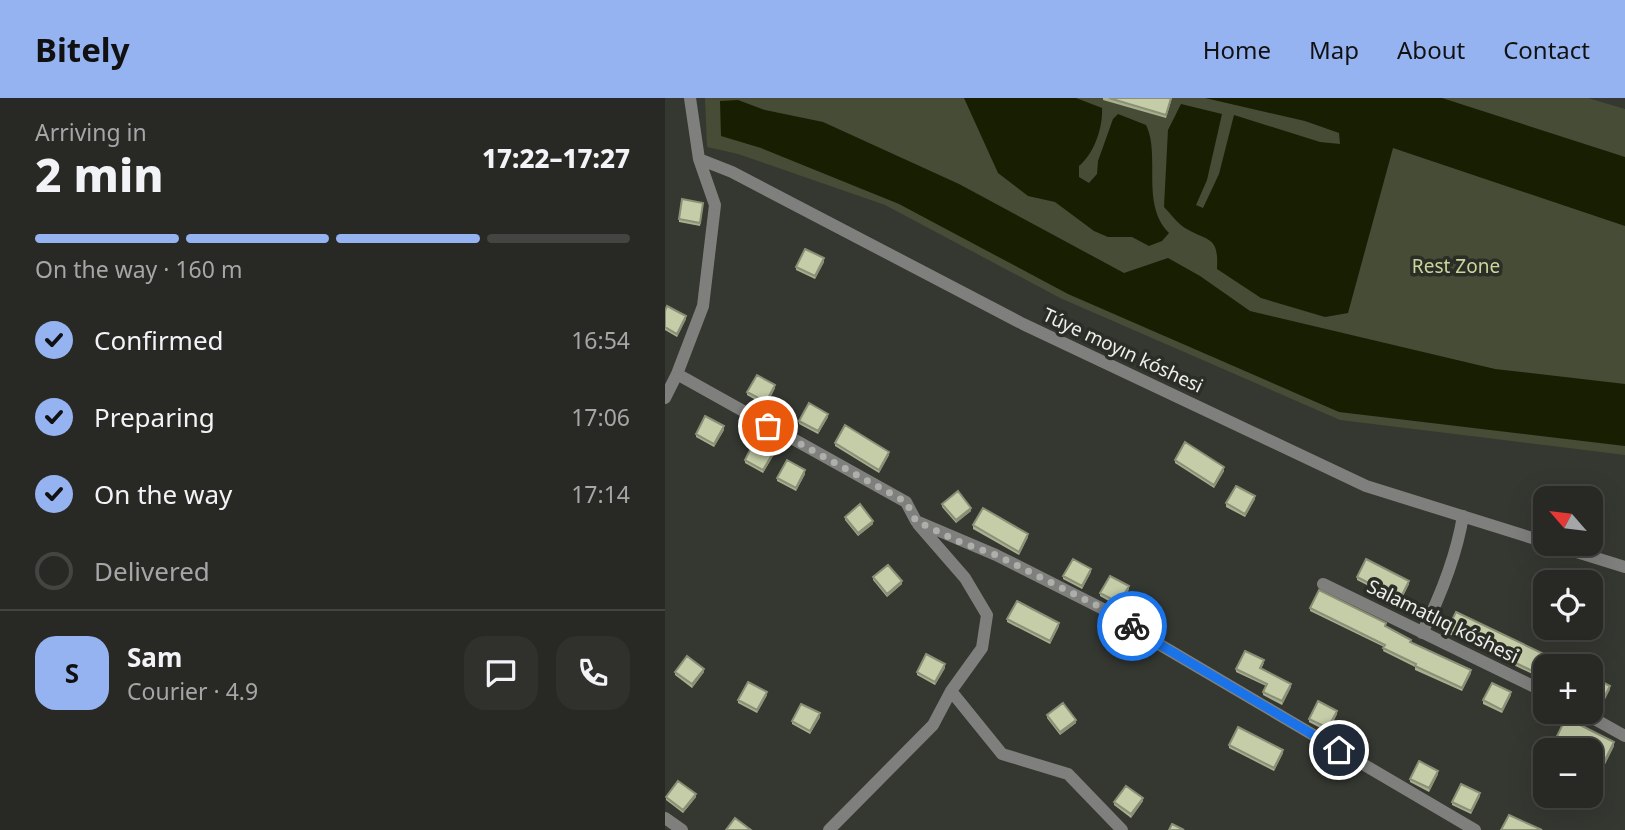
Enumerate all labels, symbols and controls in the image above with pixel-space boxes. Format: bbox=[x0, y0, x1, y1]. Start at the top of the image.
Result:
text: Bitely bbox=[35, 27, 130, 72]
text: Home bbox=[1203, 33, 1271, 66]
text: Map bbox=[1309, 33, 1359, 66]
text: About bbox=[1397, 33, 1465, 66]
text: Contact bbox=[1503, 33, 1590, 66]
text: Arriving in bbox=[35, 116, 147, 148]
text: 17:22–17:27 bbox=[482, 140, 630, 176]
text: 2 min bbox=[35, 143, 164, 205]
text: On the way · 160 m bbox=[35, 253, 242, 285]
park label: Rest Zone bbox=[1412, 253, 1500, 279]
street label: Túye moyın kóshesi bbox=[1039, 301, 1207, 399]
icon: check bbox=[35, 321, 73, 359]
text: Confirmed bbox=[94, 322, 224, 358]
text: 16:54 bbox=[571, 324, 630, 356]
pin bbox=[738, 396, 798, 456]
icon: check bbox=[35, 398, 73, 436]
text: Preparing bbox=[94, 399, 215, 435]
text: 17:06 bbox=[571, 401, 630, 433]
icon: bag bbox=[749, 407, 787, 445]
icon: check bbox=[35, 475, 73, 513]
text: On the way bbox=[94, 476, 232, 512]
text: 17:14 bbox=[571, 478, 630, 510]
north arrow bbox=[1533, 486, 1603, 556]
map controls bbox=[1533, 486, 1603, 808]
text: Delivered bbox=[94, 553, 210, 589]
button: locate bbox=[1533, 570, 1603, 640]
street label: Salamatlıq kóshesi bbox=[1363, 573, 1523, 669]
courier bbox=[1097, 591, 1167, 661]
icon: bike bbox=[1113, 607, 1151, 645]
button: chat bbox=[464, 636, 538, 710]
button: phone bbox=[556, 636, 630, 710]
text: Sam bbox=[127, 639, 182, 675]
button: + bbox=[1533, 654, 1603, 724]
text: S bbox=[65, 655, 79, 691]
text: Courier · 4.9 bbox=[127, 675, 258, 707]
pin bbox=[1309, 720, 1369, 780]
icon: home bbox=[1320, 731, 1358, 769]
button: − bbox=[1533, 738, 1603, 808]

